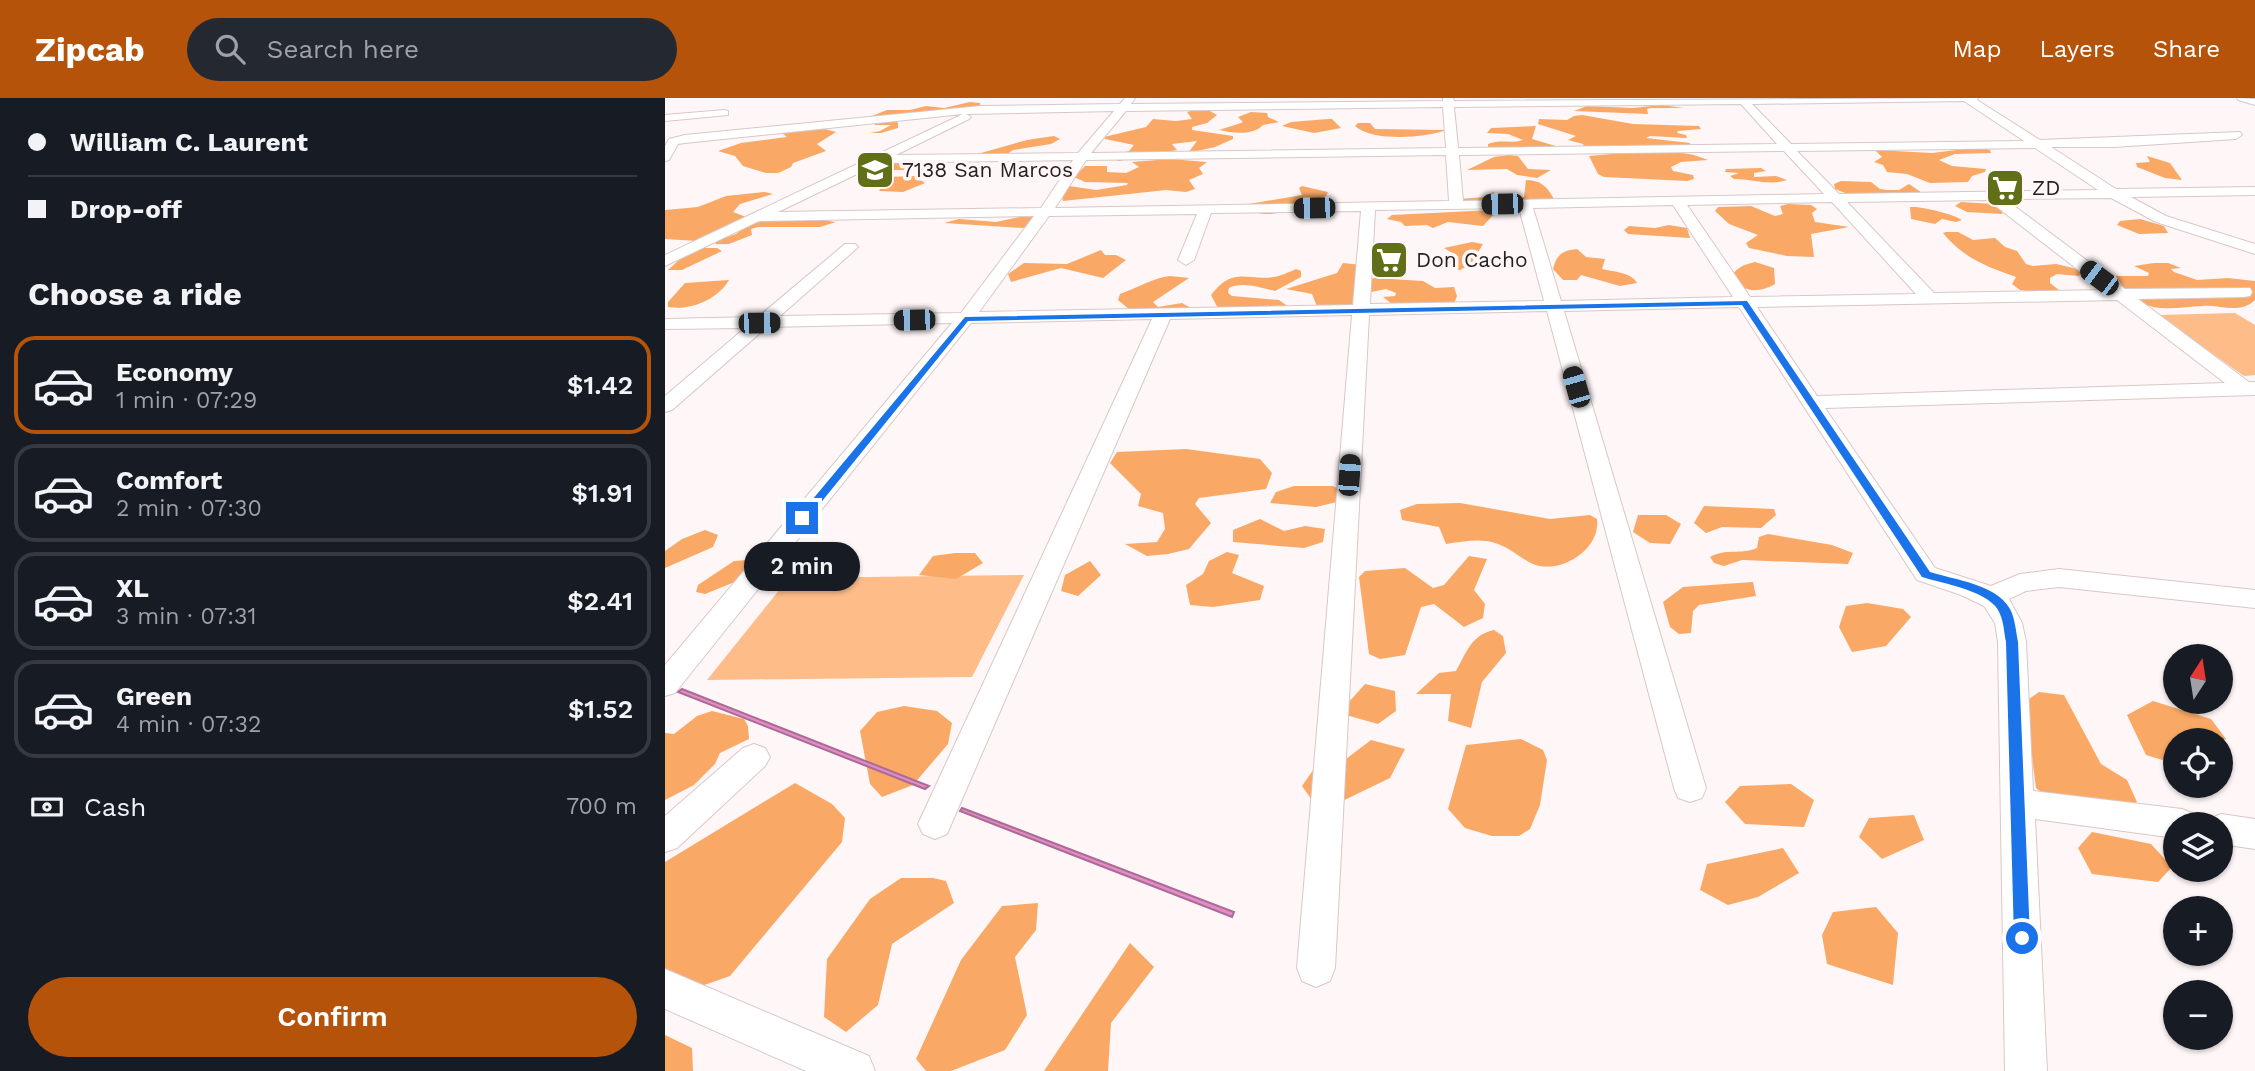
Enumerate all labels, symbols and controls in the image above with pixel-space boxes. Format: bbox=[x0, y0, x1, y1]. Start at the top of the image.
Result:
search box bbox=[187, 18, 677, 81]
text: Zipcab bbox=[35, 30, 145, 69]
icon: search bbox=[211, 30, 249, 68]
text: Search here bbox=[267, 34, 419, 64]
text: Map bbox=[1953, 35, 2001, 63]
text: Layers bbox=[2039, 35, 2115, 63]
text: Share bbox=[2153, 35, 2220, 63]
text: William C. Laurent bbox=[70, 127, 308, 157]
school or university icon: 7138 San Marcos bbox=[854, 149, 896, 191]
place label: 7138 San Marcos bbox=[902, 157, 1073, 182]
supermarket icon: ZD bbox=[1984, 167, 2026, 209]
place label: ZD bbox=[2032, 175, 2060, 200]
car bbox=[1481, 193, 1524, 215]
text: Drop-off bbox=[70, 194, 182, 224]
car bbox=[1293, 197, 1336, 219]
supermarket icon: Don Cacho bbox=[1368, 239, 1410, 281]
place label: Don Cacho bbox=[1416, 247, 1528, 272]
car bbox=[2076, 257, 2123, 299]
text: Choose a ride bbox=[28, 275, 242, 313]
car bbox=[893, 309, 936, 331]
car bbox=[738, 312, 781, 334]
icon: car bbox=[32, 354, 95, 417]
text: Economy bbox=[116, 357, 233, 387]
car bbox=[1561, 364, 1592, 410]
text: $1.42 bbox=[567, 370, 633, 400]
text: 1 min · 07:29 bbox=[116, 387, 257, 414]
car bbox=[1338, 453, 1361, 497]
icon: car bbox=[32, 462, 95, 525]
text: Comfort bbox=[116, 465, 222, 495]
text: $1.91 bbox=[572, 478, 633, 508]
text: 2 min · 07:30 bbox=[116, 495, 262, 522]
route end bbox=[786, 502, 818, 534]
callout: 2 min bbox=[744, 542, 860, 592]
text: 2 min bbox=[770, 553, 834, 580]
icon: car bbox=[32, 570, 95, 633]
text: XL bbox=[116, 573, 149, 603]
text: $2.41 bbox=[567, 586, 633, 616]
text: 3 min · 07:31 bbox=[116, 603, 256, 630]
north arrow bbox=[2163, 644, 2233, 714]
map controls bbox=[2163, 644, 2233, 1050]
icon: car bbox=[32, 678, 95, 741]
text: Green bbox=[116, 681, 192, 711]
text: $1.52 bbox=[568, 694, 633, 724]
text: 4 min · 07:32 bbox=[116, 711, 261, 738]
button: locate bbox=[2163, 728, 2233, 798]
icon: cash bbox=[28, 788, 66, 826]
text: Cash bbox=[84, 792, 146, 822]
text: 700 m bbox=[566, 793, 637, 820]
button: layers bbox=[2163, 812, 2233, 882]
button: + bbox=[2163, 896, 2233, 966]
route start bbox=[2006, 922, 2038, 954]
button: Confirm bbox=[28, 977, 637, 1057]
button: − bbox=[2163, 980, 2233, 1050]

